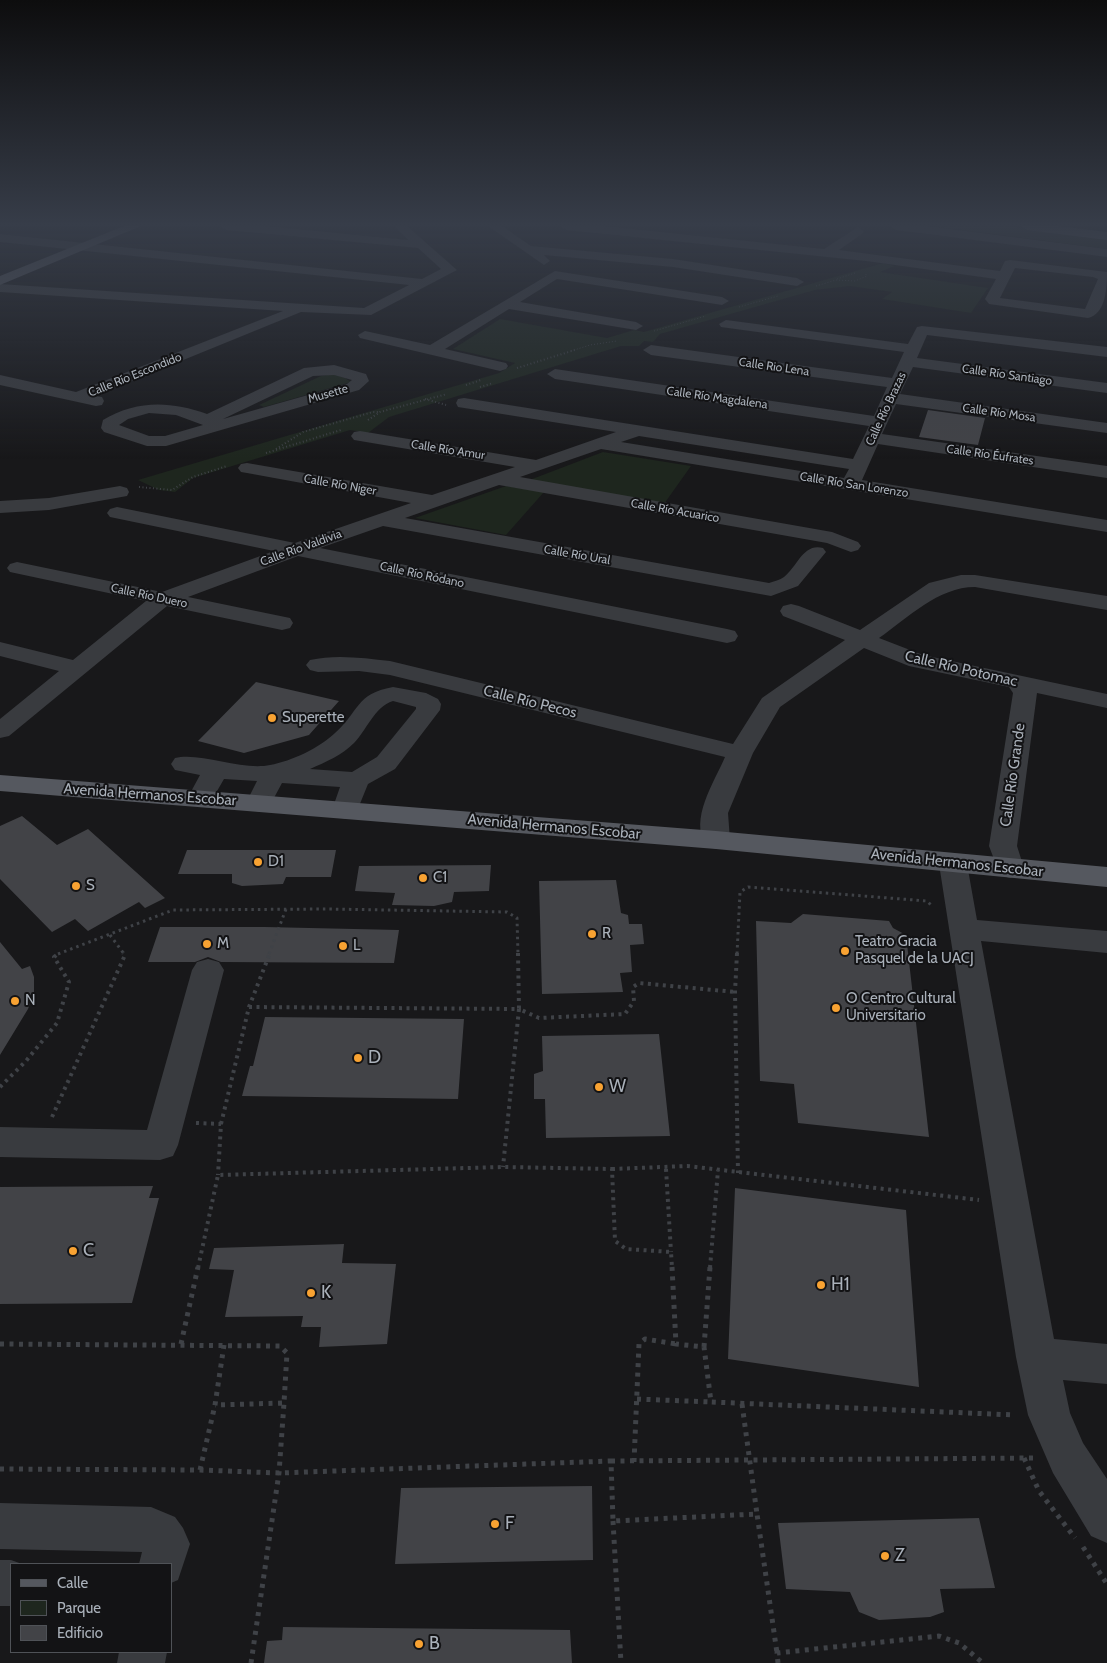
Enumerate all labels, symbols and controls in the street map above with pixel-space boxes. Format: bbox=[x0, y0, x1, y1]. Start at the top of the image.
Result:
street label: Calle Río Escondido bbox=[86, 350, 184, 400]
street label: Calle Rio Lena bbox=[738, 355, 810, 379]
street label: Calle Río Santiago bbox=[961, 362, 1053, 388]
street label: Calle Río Brazas bbox=[863, 370, 909, 448]
street label: Musette bbox=[306, 381, 350, 407]
street label: Calle Río Magdalena bbox=[666, 384, 768, 412]
street label: Calle Río Mosa bbox=[962, 401, 1036, 425]
street label: Calle Río Amur bbox=[410, 437, 486, 463]
street label: Calle Río Éufrates bbox=[946, 442, 1034, 468]
street label: Calle Río San Lorenzo bbox=[799, 469, 909, 501]
street label: Calle Río Niger bbox=[303, 472, 377, 498]
street label: Calle Río Acuarico bbox=[630, 496, 720, 526]
street label: Calle Río Valdivia bbox=[258, 527, 344, 569]
street label: Calle Río Ural bbox=[543, 542, 611, 568]
street label: Calle Río Ródano bbox=[378, 559, 466, 591]
street label: Calle Río Duero bbox=[109, 581, 189, 611]
street label: Calle Río Potomac bbox=[903, 647, 1019, 691]
street label: Calle Río Pecos bbox=[482, 682, 578, 722]
place label: Superette bbox=[282, 709, 345, 727]
marker: Superette bbox=[266, 712, 278, 724]
street label: Calle Río Grande bbox=[997, 722, 1029, 828]
street label: Avenida Hermanos Escobar bbox=[63, 780, 237, 810]
street label: Avenida Hermanos Escobar bbox=[467, 810, 641, 844]
street label: Avenida Hermanos Escobar bbox=[870, 845, 1044, 881]
place label: D1 bbox=[268, 853, 284, 871]
marker: D1 bbox=[252, 856, 264, 868]
place label: C1 bbox=[433, 869, 447, 887]
marker: C1 bbox=[417, 872, 429, 884]
place label: S bbox=[86, 877, 95, 895]
marker: S bbox=[70, 880, 82, 892]
place label: R bbox=[602, 925, 611, 943]
marker: R bbox=[586, 928, 598, 940]
place label: Teatro Gracia Pasquel de la UACJ bbox=[855, 933, 974, 968]
place label: M bbox=[217, 935, 229, 953]
place label: L bbox=[353, 937, 361, 955]
marker: M bbox=[201, 938, 213, 950]
marker: L bbox=[337, 940, 349, 952]
marker: Teatro Gracia Pasquel de la UACJ bbox=[839, 945, 851, 957]
place label: O Centro Cultural Universitario bbox=[846, 990, 956, 1025]
place label: N bbox=[25, 992, 36, 1010]
marker: N bbox=[9, 995, 21, 1007]
marker: O Centro Cultural Universitario bbox=[830, 1002, 842, 1014]
place label: D bbox=[368, 1047, 381, 1069]
marker: D bbox=[352, 1052, 364, 1064]
place label: W bbox=[609, 1076, 626, 1098]
marker: W bbox=[593, 1081, 605, 1093]
place label: C bbox=[83, 1240, 94, 1262]
marker: C bbox=[67, 1245, 79, 1257]
place label: H1 bbox=[831, 1274, 850, 1296]
marker: H1 bbox=[815, 1279, 827, 1291]
place label: K bbox=[321, 1282, 331, 1304]
marker: K bbox=[305, 1287, 317, 1299]
place label: F bbox=[505, 1513, 514, 1535]
marker: F bbox=[489, 1518, 501, 1530]
place label: Z bbox=[895, 1545, 905, 1567]
marker: Z bbox=[879, 1550, 891, 1562]
legend bbox=[10, 1563, 172, 1653]
text: Calle bbox=[57, 1574, 88, 1592]
text: Parque bbox=[57, 1599, 101, 1617]
text: Edificio bbox=[57, 1624, 103, 1642]
place label: B bbox=[429, 1633, 440, 1655]
marker: B bbox=[413, 1638, 425, 1650]

